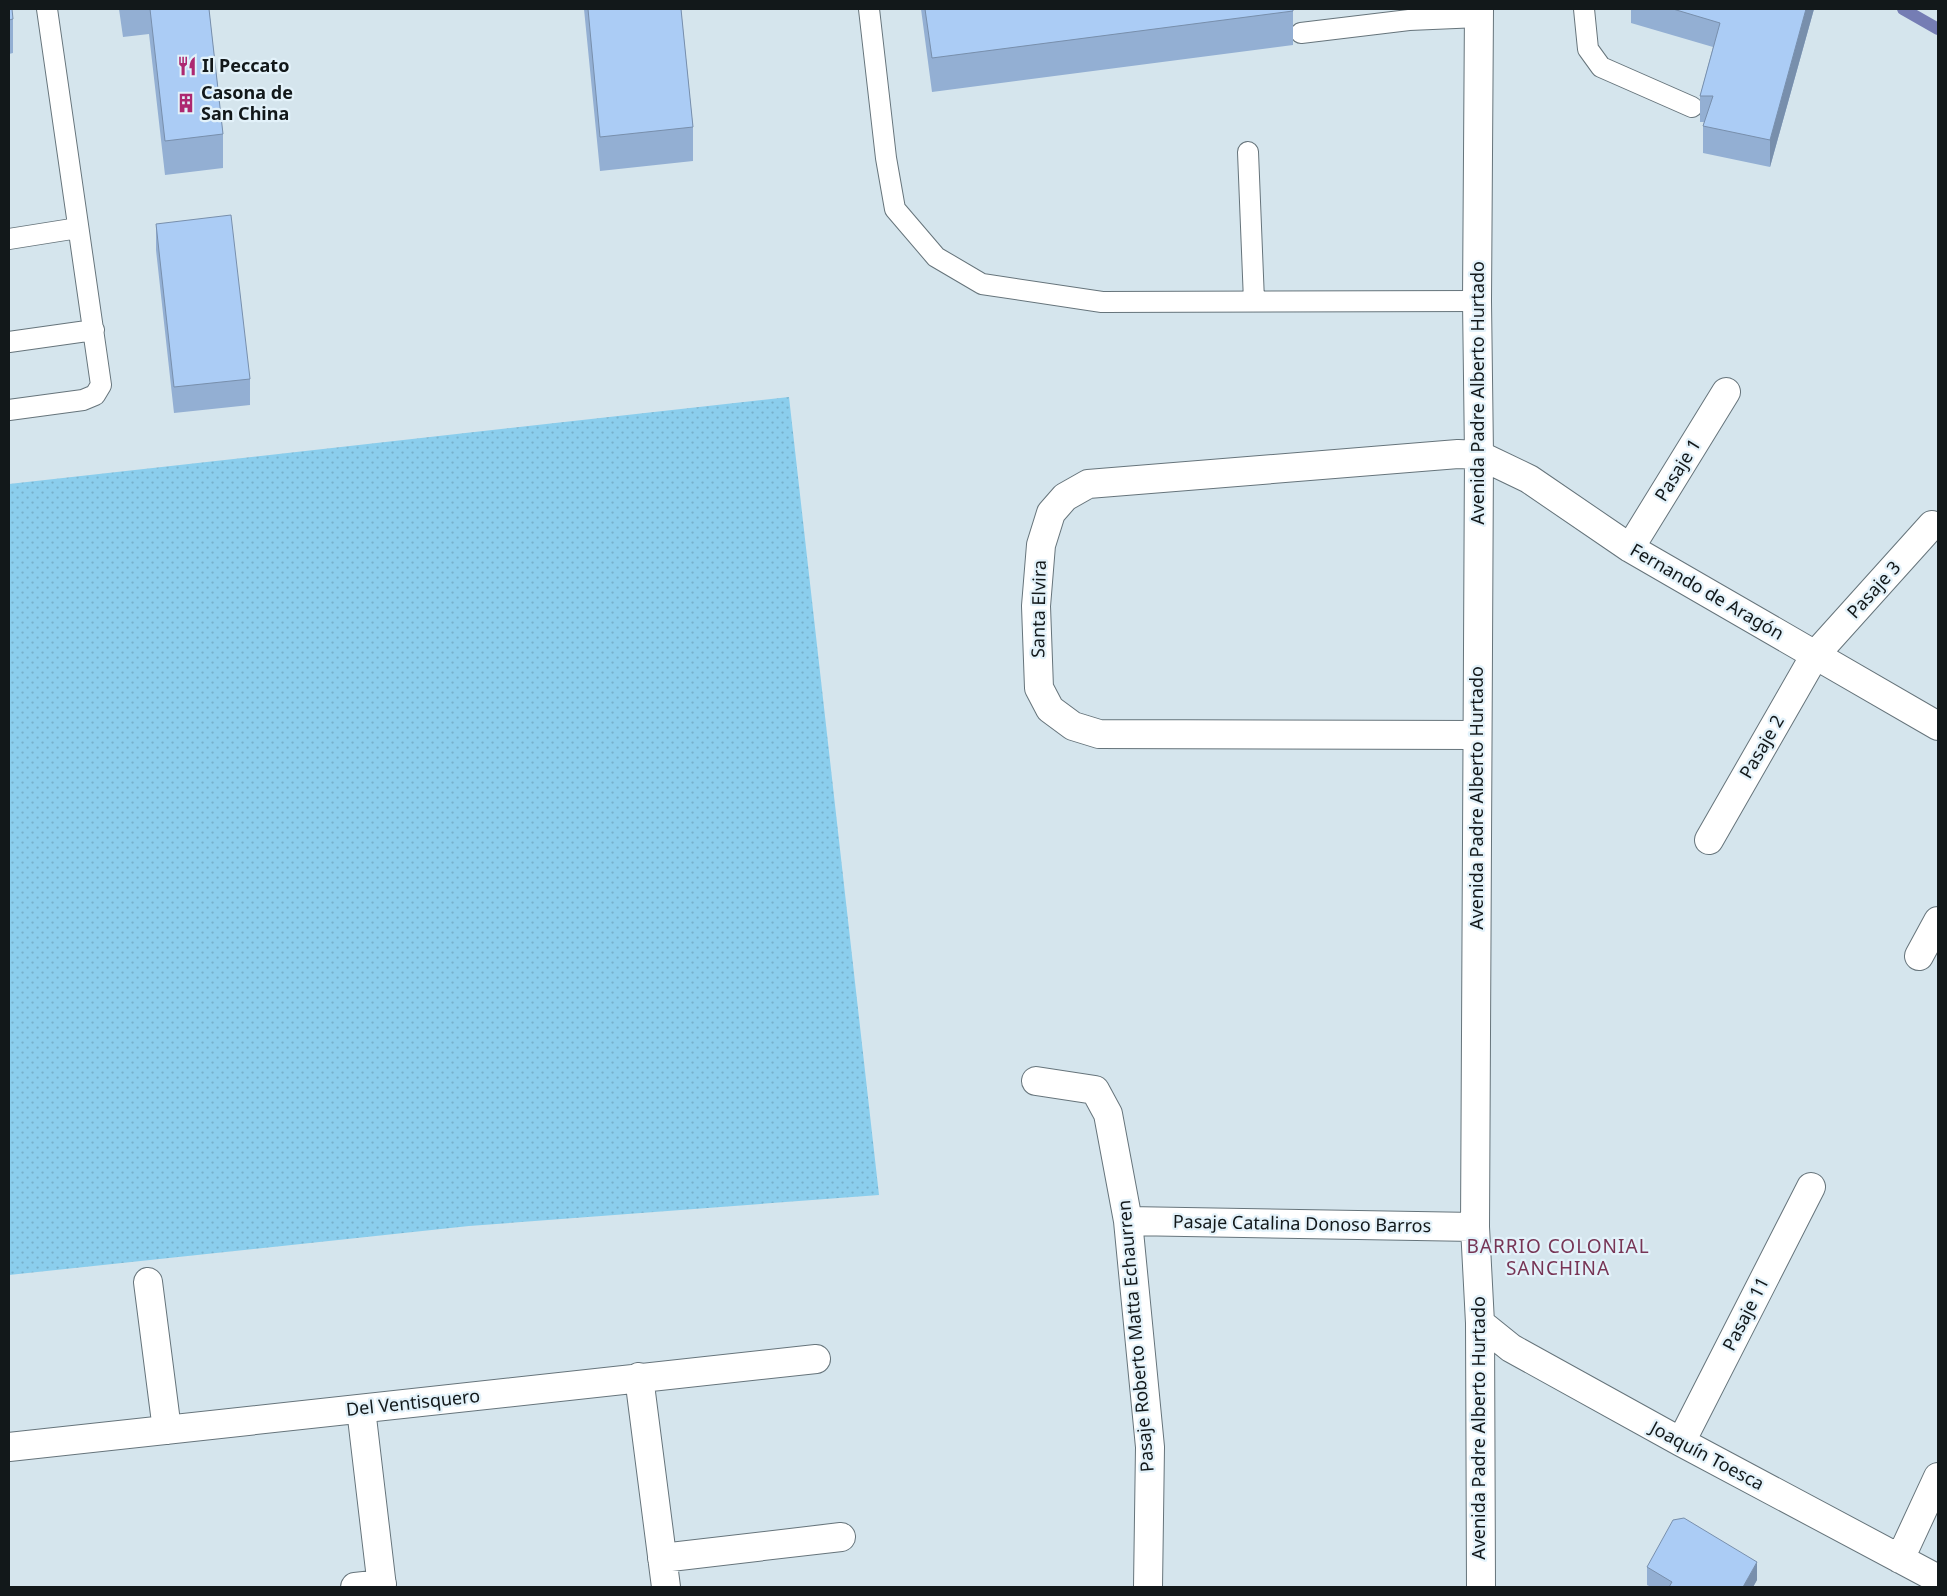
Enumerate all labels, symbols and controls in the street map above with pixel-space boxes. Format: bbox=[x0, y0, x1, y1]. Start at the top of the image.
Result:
place label: Il Peccato bbox=[202, 53, 289, 77]
restaurant icon: Il Peccato bbox=[176, 55, 198, 77]
place label: Casona de San China bbox=[201, 80, 293, 125]
building icon: Casona de San China bbox=[175, 92, 197, 114]
street label: Avenida Padre Alberto Hurtado bbox=[1465, 261, 1489, 525]
street label: Pasaje 1 bbox=[1649, 434, 1706, 505]
street label: Fernando de Aragón bbox=[1626, 537, 1789, 645]
street label: Pasaje 3 bbox=[1841, 555, 1905, 623]
street label: Santa Elvira bbox=[1025, 560, 1051, 658]
street label: Avenida Padre Alberto Hurtado bbox=[1464, 666, 1488, 930]
street label: Pasaje 2 bbox=[1733, 710, 1789, 783]
street label: Pasaje Roberto Matta Echaurren bbox=[1111, 1199, 1159, 1473]
street label: Pasaje Catalina Donoso Barros bbox=[1173, 1209, 1431, 1237]
district label: BARRIO COLONIAL SANCHINA bbox=[1466, 1233, 1650, 1281]
street label: Pasaje 11 bbox=[1716, 1273, 1774, 1355]
street label: Avenida Padre Alberto Hurtado bbox=[1466, 1296, 1490, 1560]
street label: Del Ventisquero bbox=[345, 1383, 481, 1421]
street label: Joaquín Toesca bbox=[1645, 1414, 1769, 1495]

